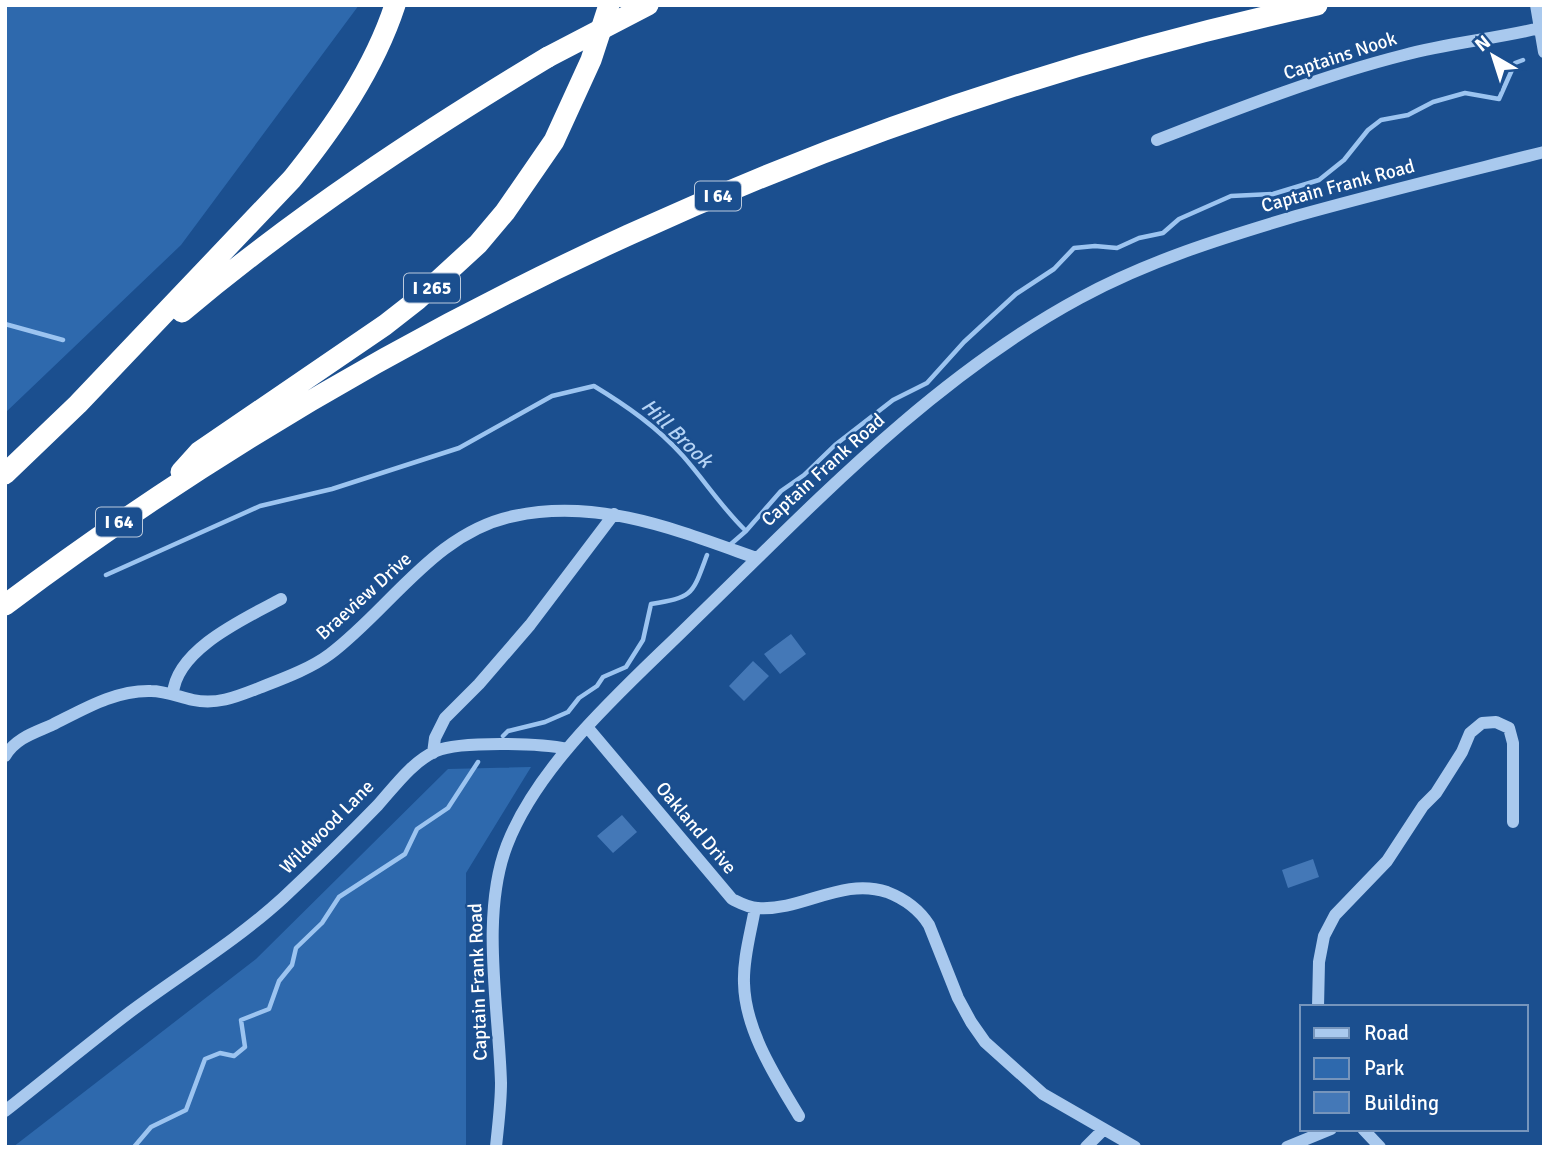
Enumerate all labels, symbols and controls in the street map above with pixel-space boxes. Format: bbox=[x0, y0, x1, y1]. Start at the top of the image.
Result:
north arrow bbox=[1458, 21, 1528, 91]
street label: Captains Nook bbox=[1280, 26, 1400, 86]
text: N bbox=[1470, 30, 1496, 57]
street label: Captain Frank Road bbox=[1259, 154, 1417, 218]
road number: I 64 bbox=[695, 182, 741, 210]
road number: I 265 bbox=[404, 274, 460, 302]
water label: Hill Brook bbox=[636, 393, 720, 475]
street label: Captain Frank Road bbox=[756, 408, 890, 532]
road number: I 64 bbox=[96, 508, 142, 536]
street label: Braeview Drive bbox=[311, 547, 417, 645]
street label: Wildwood Lane bbox=[275, 775, 379, 879]
street label: Oakland Drive bbox=[650, 777, 742, 879]
street label: Captain Frank Road bbox=[463, 903, 493, 1061]
legend bbox=[1300, 1005, 1528, 1131]
text: Road bbox=[1364, 1020, 1409, 1046]
text: Park bbox=[1364, 1055, 1405, 1081]
text: Building bbox=[1364, 1090, 1439, 1116]

